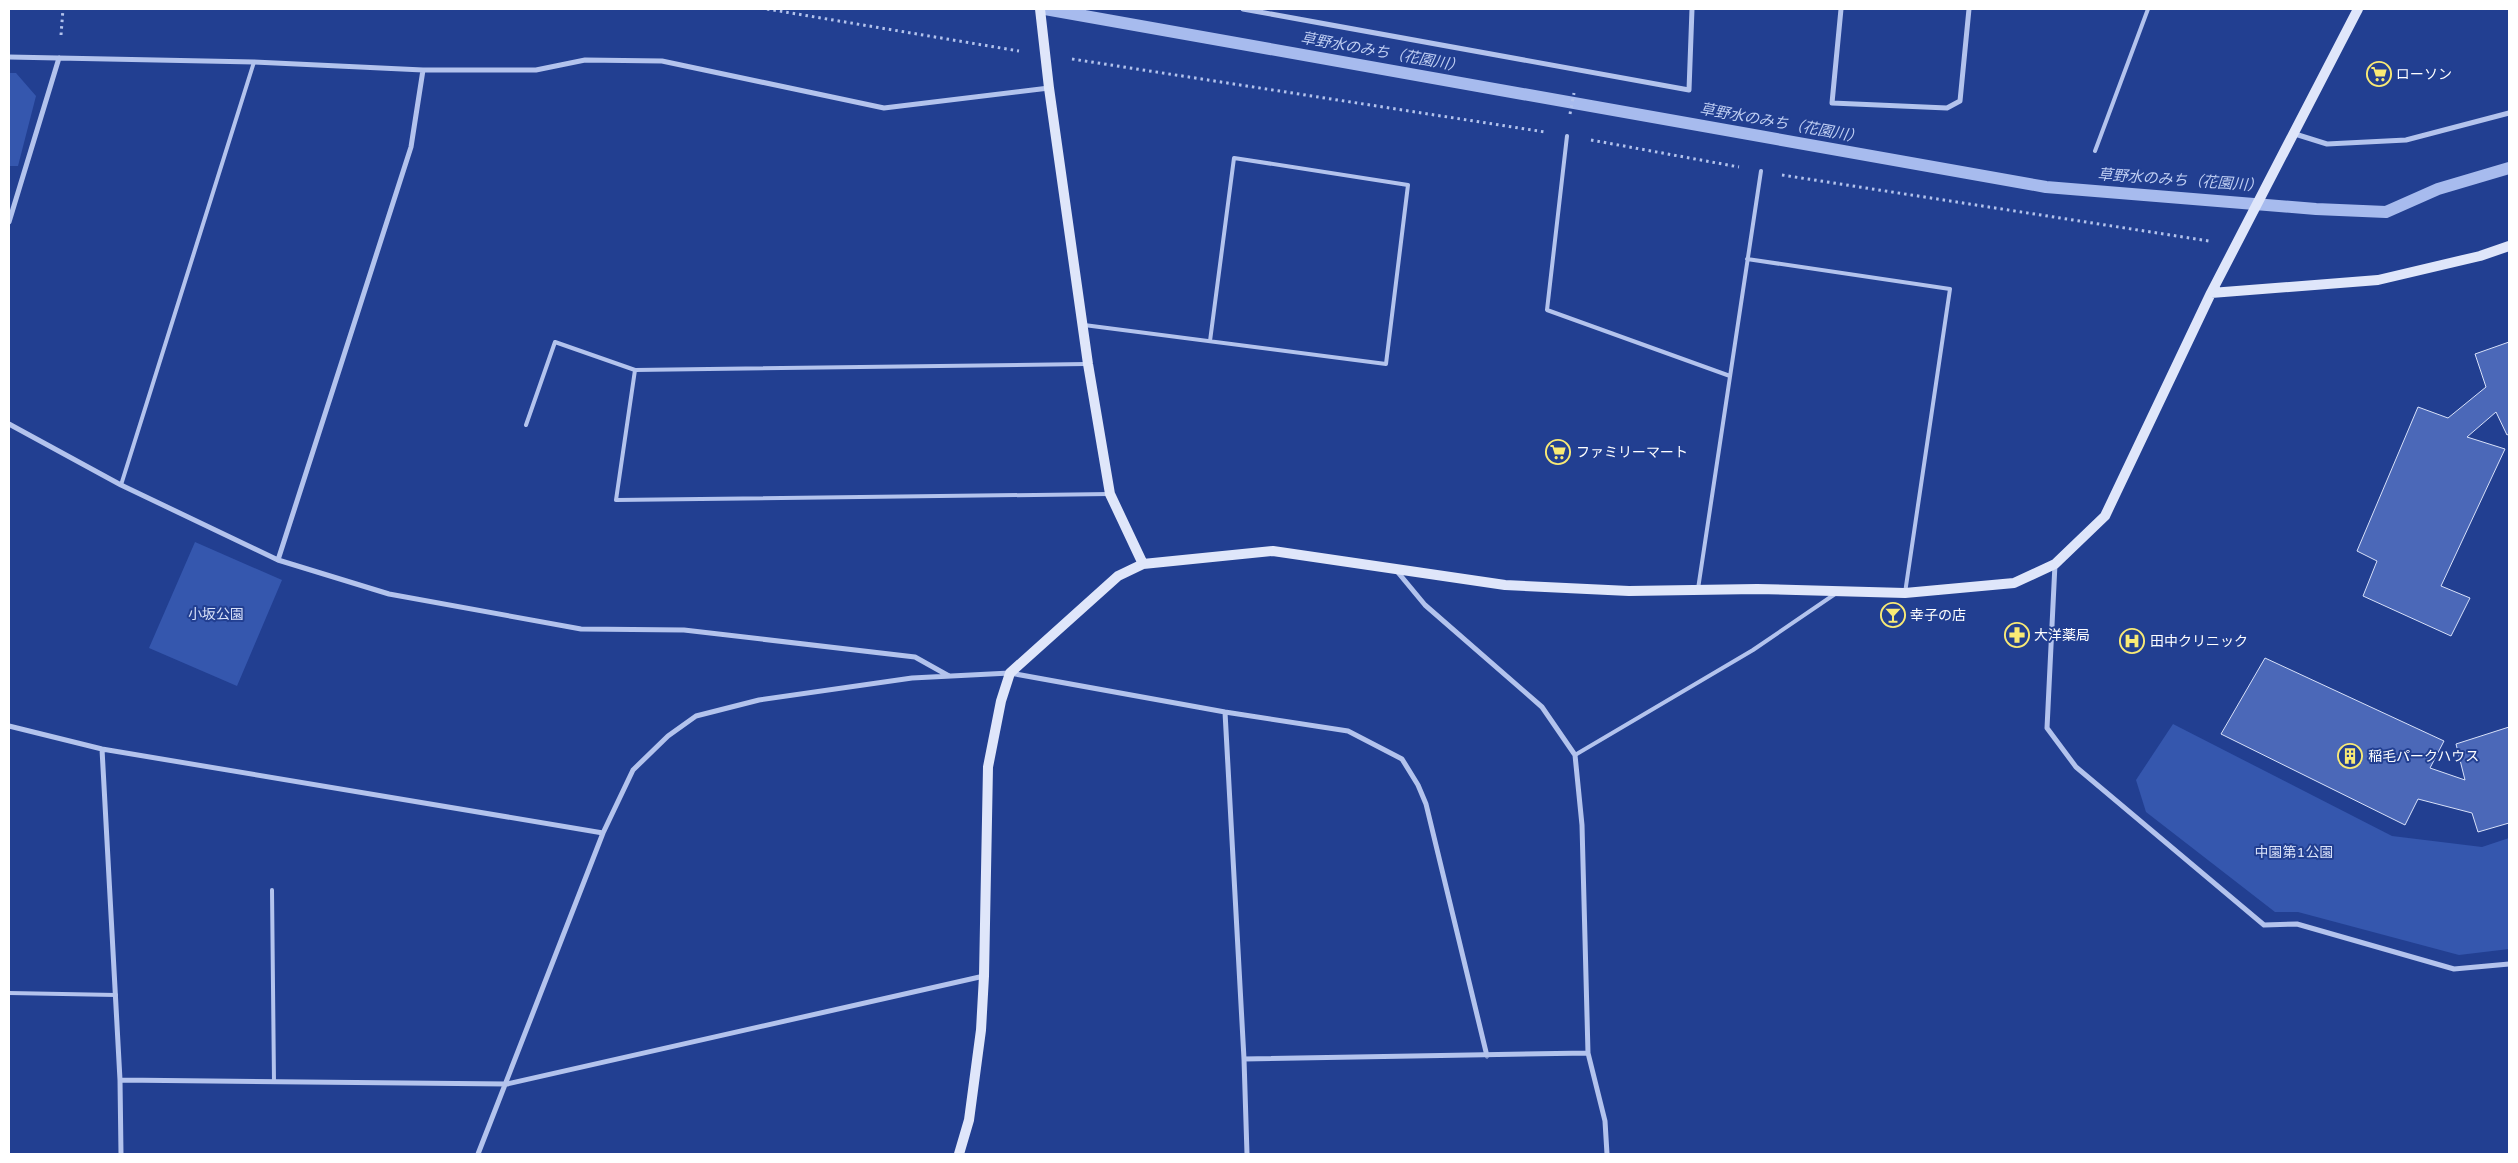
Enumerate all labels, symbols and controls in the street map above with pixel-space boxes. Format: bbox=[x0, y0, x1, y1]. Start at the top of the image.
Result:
water label: 草野水のみち（花園川） bbox=[1299, 29, 1465, 75]
supermarket icon: ローソン bbox=[2366, 61, 2392, 87]
place label: ローソン bbox=[2396, 66, 2452, 83]
water label: 草野水のみち（花園川） bbox=[1698, 100, 1864, 146]
water label: 草野水のみち（花園川） bbox=[2097, 165, 2263, 195]
supermarket icon: ファミリーマート bbox=[1545, 439, 1571, 465]
place label: ファミリーマート bbox=[1576, 444, 1688, 461]
bar icon: 幸子の店 bbox=[1880, 602, 1906, 628]
park label: 小坂公園 bbox=[188, 606, 244, 623]
place label: 幸子の店 bbox=[1910, 607, 1966, 624]
pharmacy icon: 大洋薬局 bbox=[2004, 622, 2030, 648]
place label: 大洋薬局 bbox=[2034, 627, 2090, 644]
hospital icon: 田中クリニック bbox=[2119, 628, 2145, 654]
place label: 田中クリニック bbox=[2150, 633, 2248, 650]
building icon: 稲毛パークハウス bbox=[2337, 743, 2363, 769]
place label: 稲毛パークハウス bbox=[2368, 748, 2479, 765]
park label: 中園第1公園 bbox=[2255, 844, 2333, 861]

